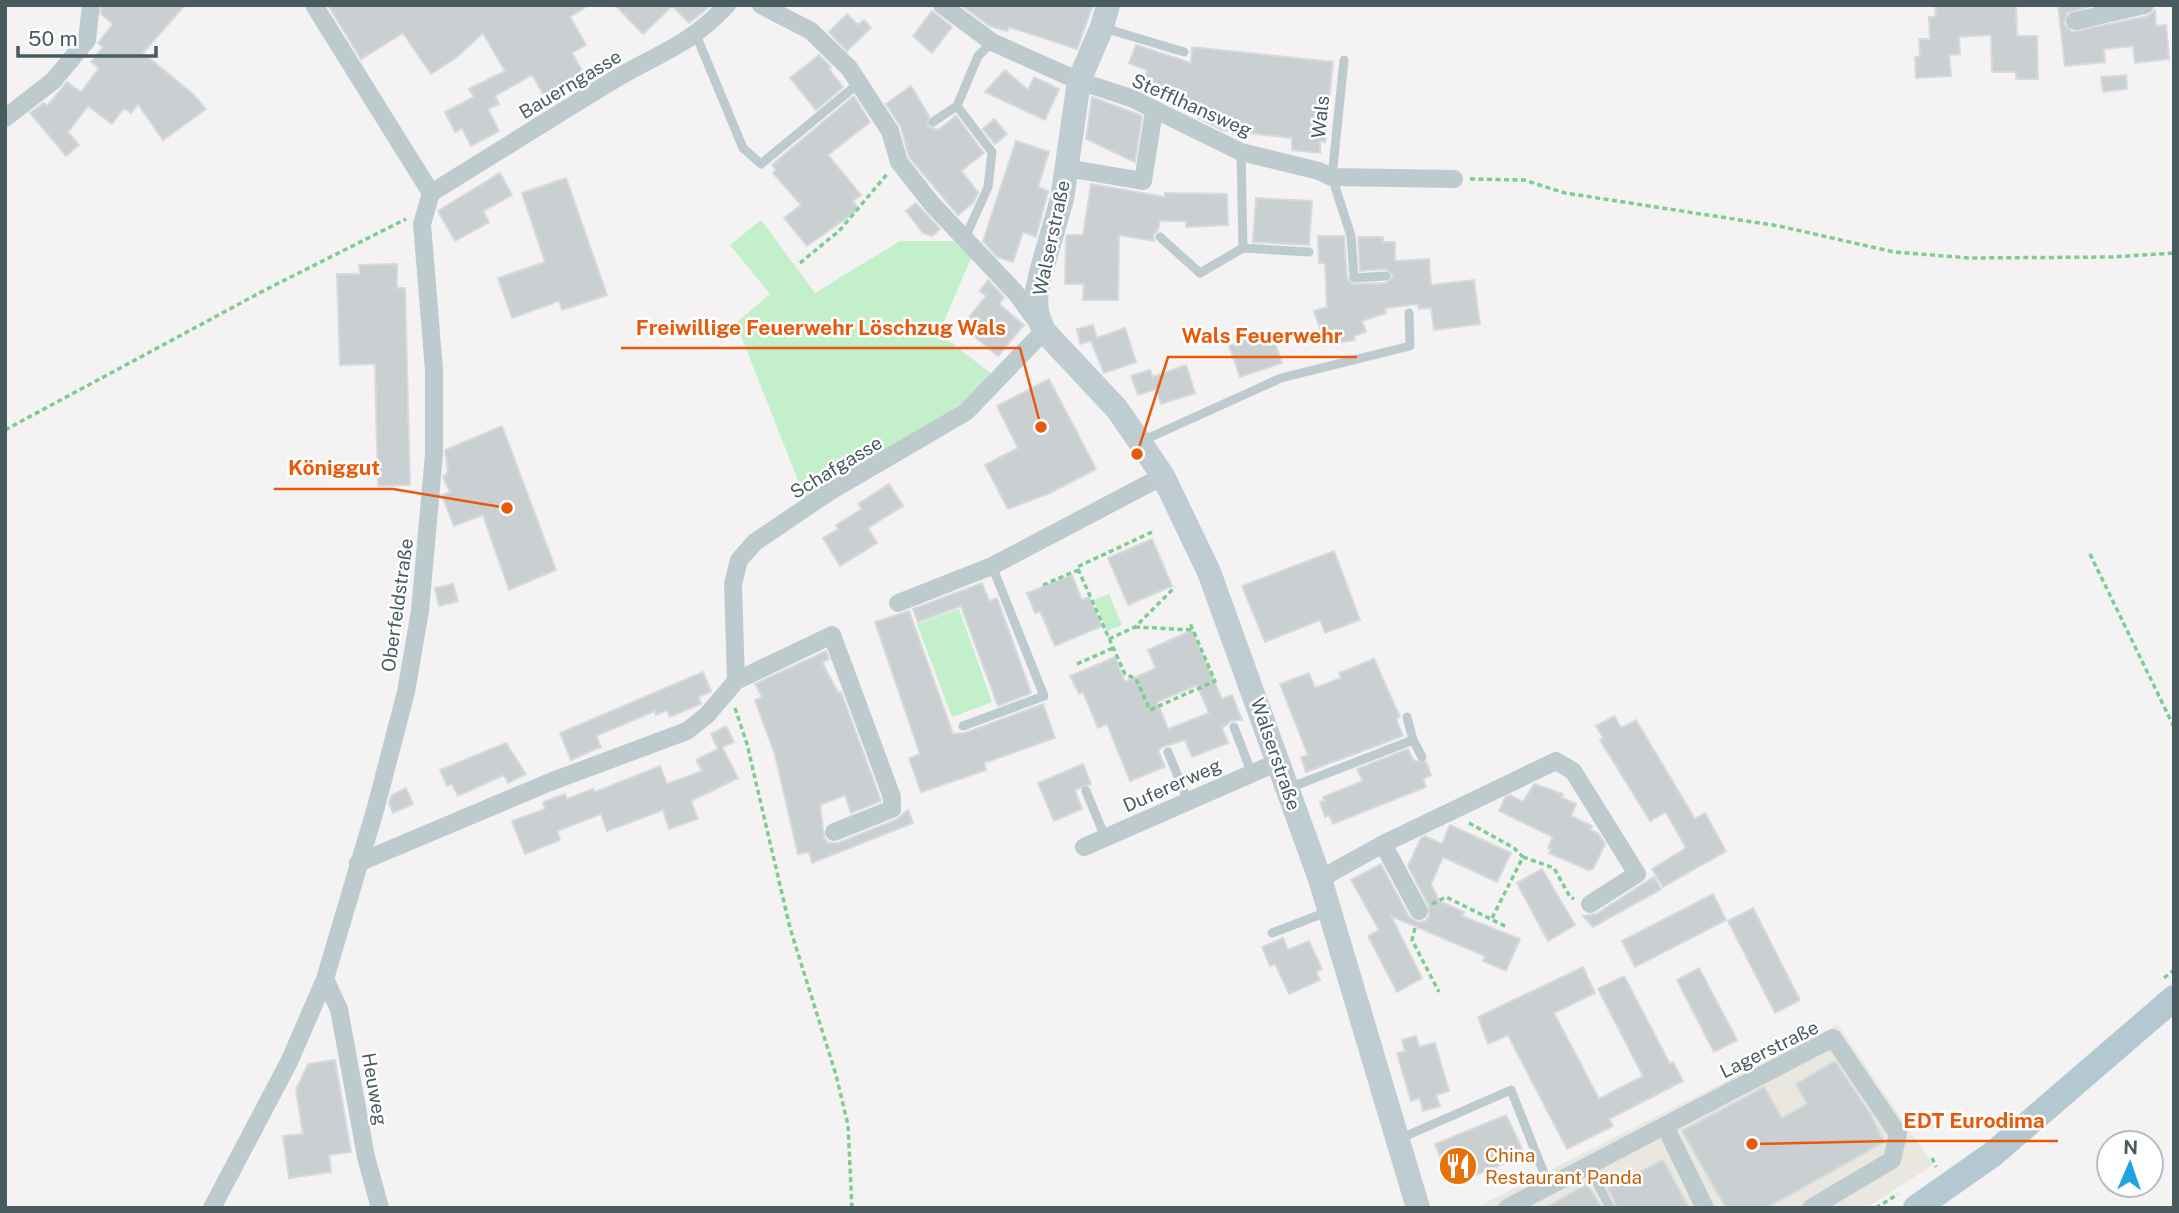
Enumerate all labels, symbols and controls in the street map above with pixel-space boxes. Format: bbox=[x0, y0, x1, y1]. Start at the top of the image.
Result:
scale bar bbox=[18, 14, 156, 58]
text: 50 m bbox=[28, 26, 78, 51]
street label: Bauerngasse bbox=[515, 45, 625, 123]
street label: Stefflhansweg bbox=[1129, 69, 1256, 141]
street label: Wals bbox=[1307, 95, 1333, 139]
street label: Walserstraße bbox=[1028, 178, 1074, 298]
callout: Freiwillige Feuerwehr Löschzug Wals bbox=[621, 306, 1020, 348]
text: Freiwillige Feuerwehr Löschzug Wals bbox=[636, 315, 1006, 340]
callout: Wals Feuerwehr bbox=[1168, 315, 1357, 357]
text: Wals Feuerwehr bbox=[1182, 323, 1343, 348]
street label: Schafgasse bbox=[786, 431, 886, 503]
callout: Königgut bbox=[274, 447, 393, 489]
text: Königgut bbox=[288, 455, 380, 480]
street label: Oberfeldstraße bbox=[377, 537, 417, 673]
street label: Walserstraße bbox=[1246, 695, 1306, 813]
street label: Dufererweg bbox=[1119, 753, 1225, 816]
street label: Lagerstraße bbox=[1716, 1016, 1822, 1082]
street label: Heuweg bbox=[358, 1051, 392, 1127]
callout: EDT Eurodima bbox=[1889, 1099, 2058, 1141]
text: EDT Eurodima bbox=[1903, 1108, 2045, 1133]
north arrow bbox=[2095, 1129, 2165, 1199]
text: N bbox=[2123, 1136, 2138, 1158]
place label: China Restaurant Panda bbox=[1485, 1144, 1642, 1188]
restaurant icon: China Restaurant Panda bbox=[1437, 1145, 1479, 1187]

